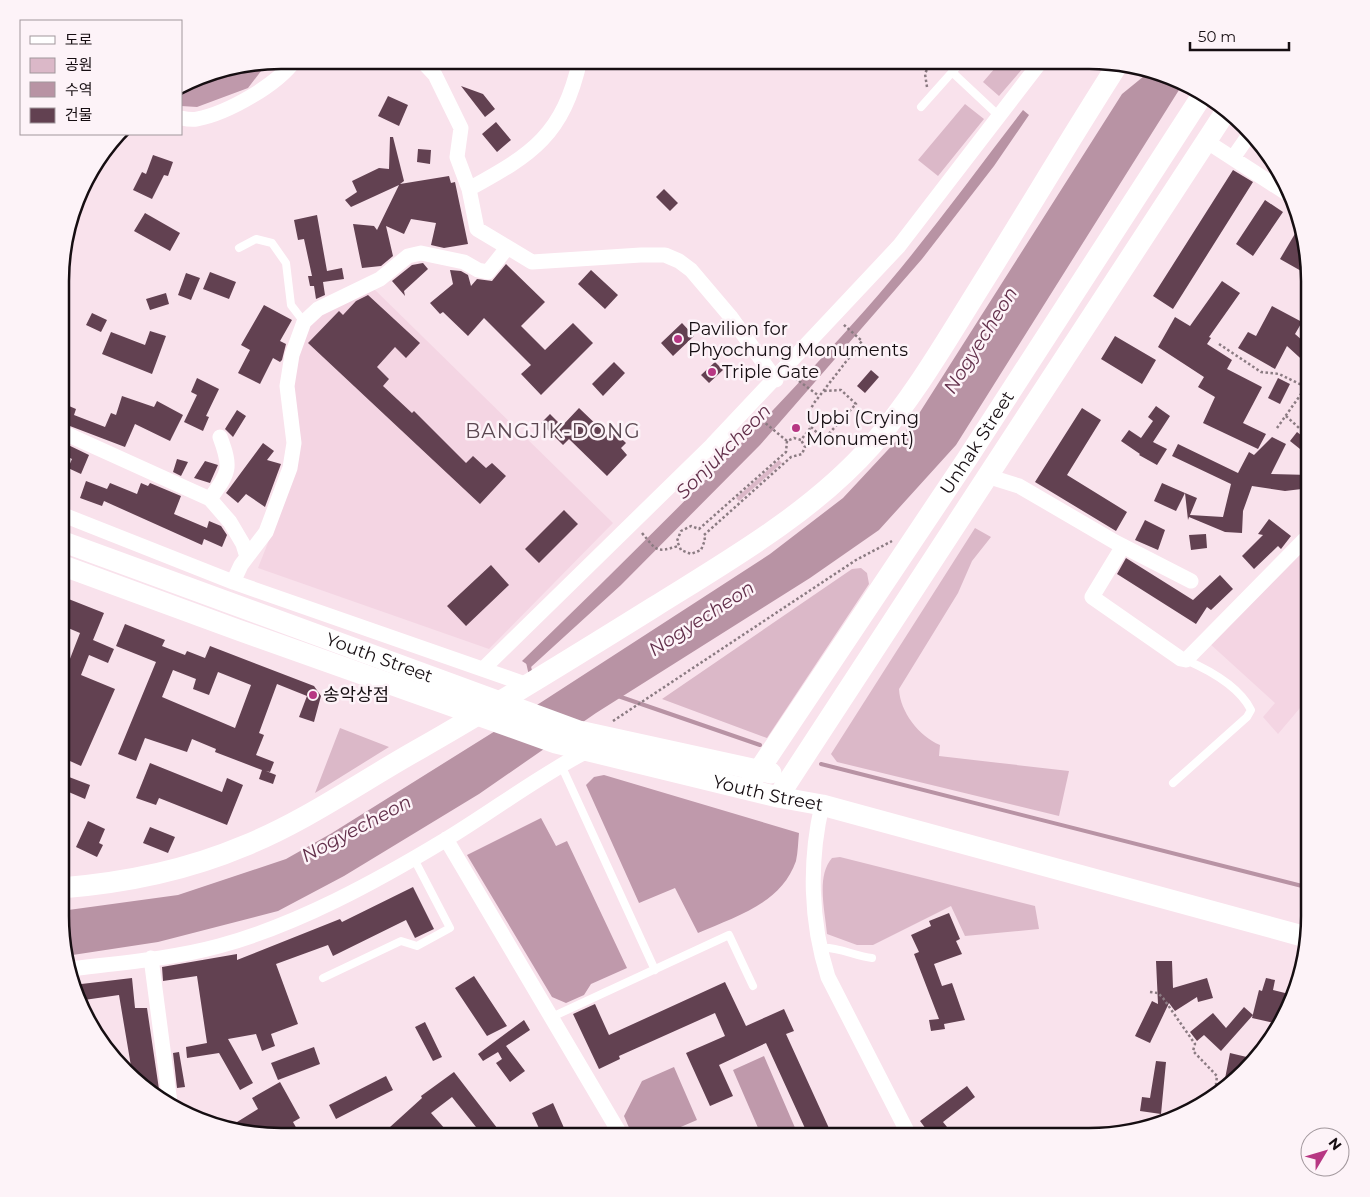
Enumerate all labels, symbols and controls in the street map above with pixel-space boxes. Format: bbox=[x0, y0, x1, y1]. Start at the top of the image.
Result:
legend bbox=[20, 20, 182, 135]
scale bar bbox=[1190, 20, 1289, 52]
text: 50 m bbox=[1198, 27, 1236, 46]
text: 도로 bbox=[65, 30, 93, 49]
text: 공원 bbox=[65, 55, 93, 74]
text: 수역 bbox=[65, 80, 93, 99]
text: 건물 bbox=[65, 105, 93, 124]
water label: Nogyecheon bbox=[938, 283, 1022, 398]
place label: Pavilion for Phyochung Monuments bbox=[688, 318, 908, 361]
marker: Pavilion for Phyochung Monuments bbox=[672, 333, 684, 345]
place label: Triple Gate bbox=[722, 361, 819, 383]
marker: Triple Gate bbox=[706, 366, 718, 378]
street label: Unhak Street bbox=[935, 387, 1019, 499]
water label: Sonjukcheon bbox=[671, 399, 776, 504]
place label: Upbi (Crying Monument) bbox=[806, 407, 919, 450]
district label: BANGJIK-DONG bbox=[465, 419, 641, 443]
marker: Upbi (Crying Monument) bbox=[790, 422, 802, 434]
water label: Nogyecheon bbox=[644, 576, 758, 661]
street label: Youth Street bbox=[323, 628, 436, 687]
place label: 송악상점 bbox=[323, 684, 389, 706]
marker: 송악상점 bbox=[307, 689, 319, 701]
street label: Youth Street bbox=[711, 771, 825, 816]
water label: Nogyecheon bbox=[297, 790, 415, 867]
north arrow bbox=[1300, 1127, 1350, 1177]
text: N bbox=[1325, 1134, 1346, 1154]

